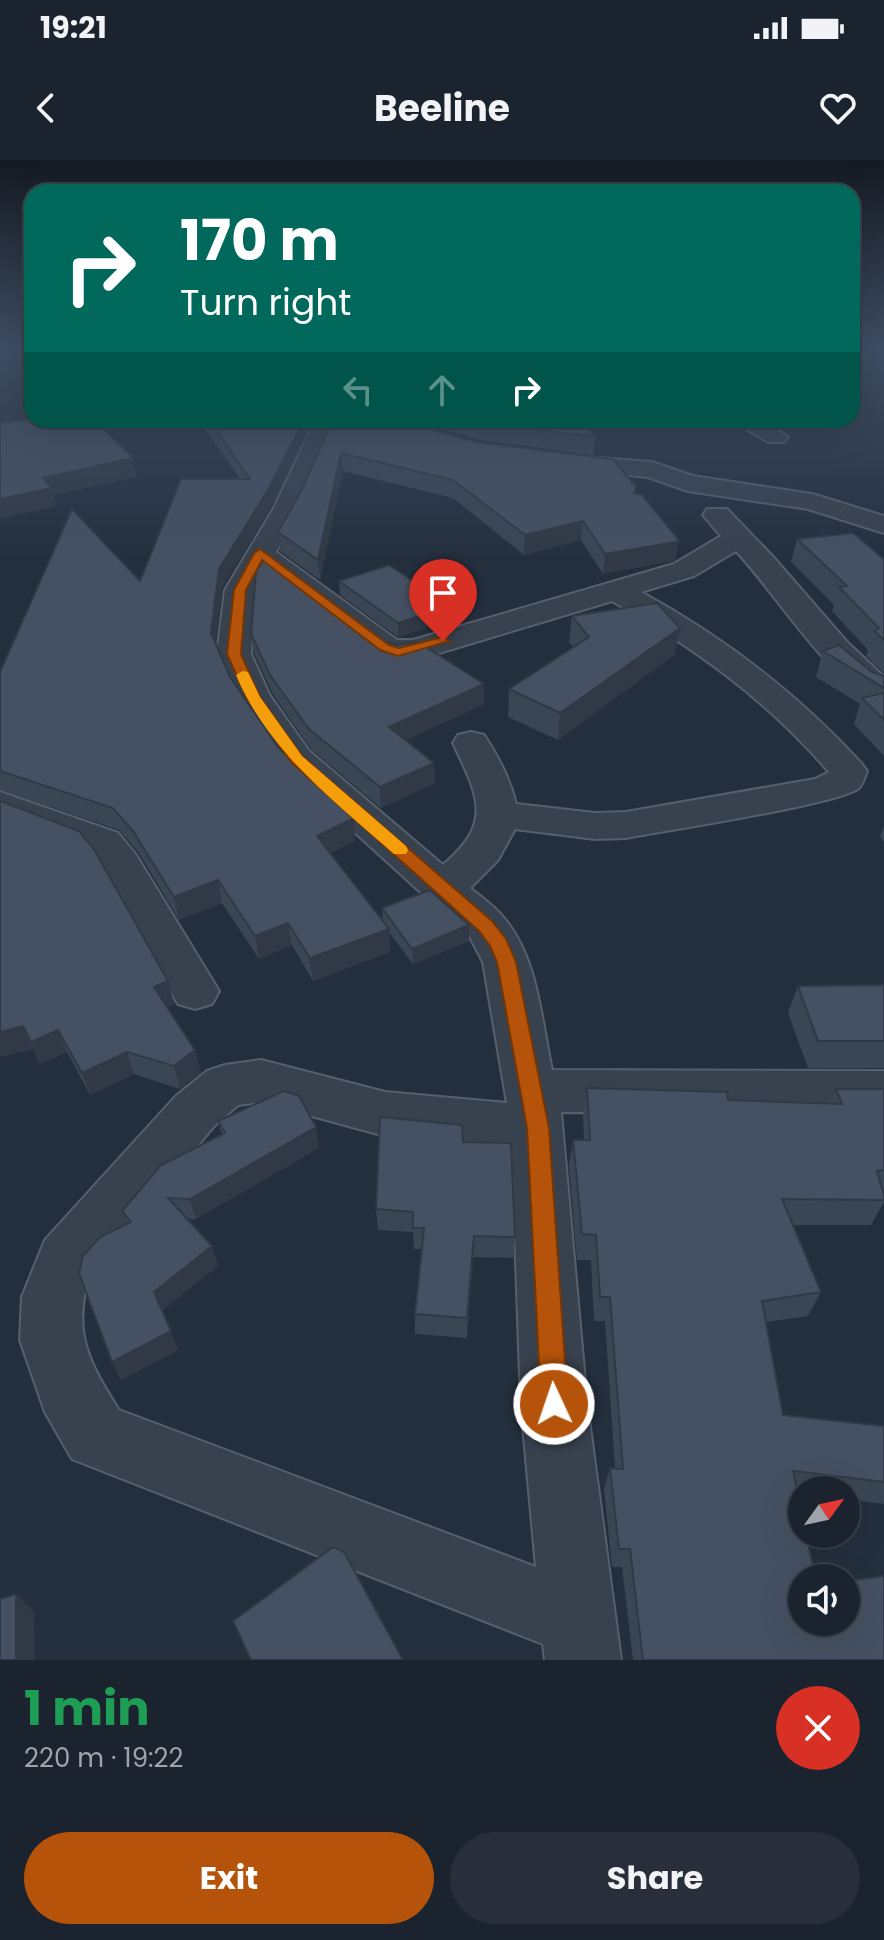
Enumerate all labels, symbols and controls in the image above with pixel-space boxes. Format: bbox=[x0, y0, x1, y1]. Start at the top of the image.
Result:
text: 19:21 bbox=[40, 6, 107, 49]
text: Beeline bbox=[374, 83, 510, 134]
icon: back bbox=[24, 86, 68, 130]
icon: heart bbox=[816, 86, 860, 130]
text: 170 m bbox=[180, 201, 339, 280]
icon: right bbox=[48, 216, 152, 320]
text: Turn right bbox=[180, 277, 351, 328]
icon: left bbox=[336, 368, 380, 412]
icon: ahead bbox=[420, 368, 464, 412]
icon: right bbox=[504, 368, 548, 412]
pin bbox=[409, 559, 477, 641]
icon: arrive bbox=[421, 571, 465, 615]
position arrow bbox=[512, 1362, 596, 1446]
north arrow bbox=[788, 1476, 860, 1548]
map controls bbox=[788, 1476, 860, 1636]
button: sound bbox=[788, 1564, 860, 1636]
text: 1 min bbox=[24, 1675, 150, 1742]
button: close bbox=[776, 1686, 860, 1770]
text: 220 m · 19:22 bbox=[24, 1740, 183, 1776]
button: Exit bbox=[24, 1832, 434, 1924]
button: Share bbox=[450, 1832, 860, 1924]

